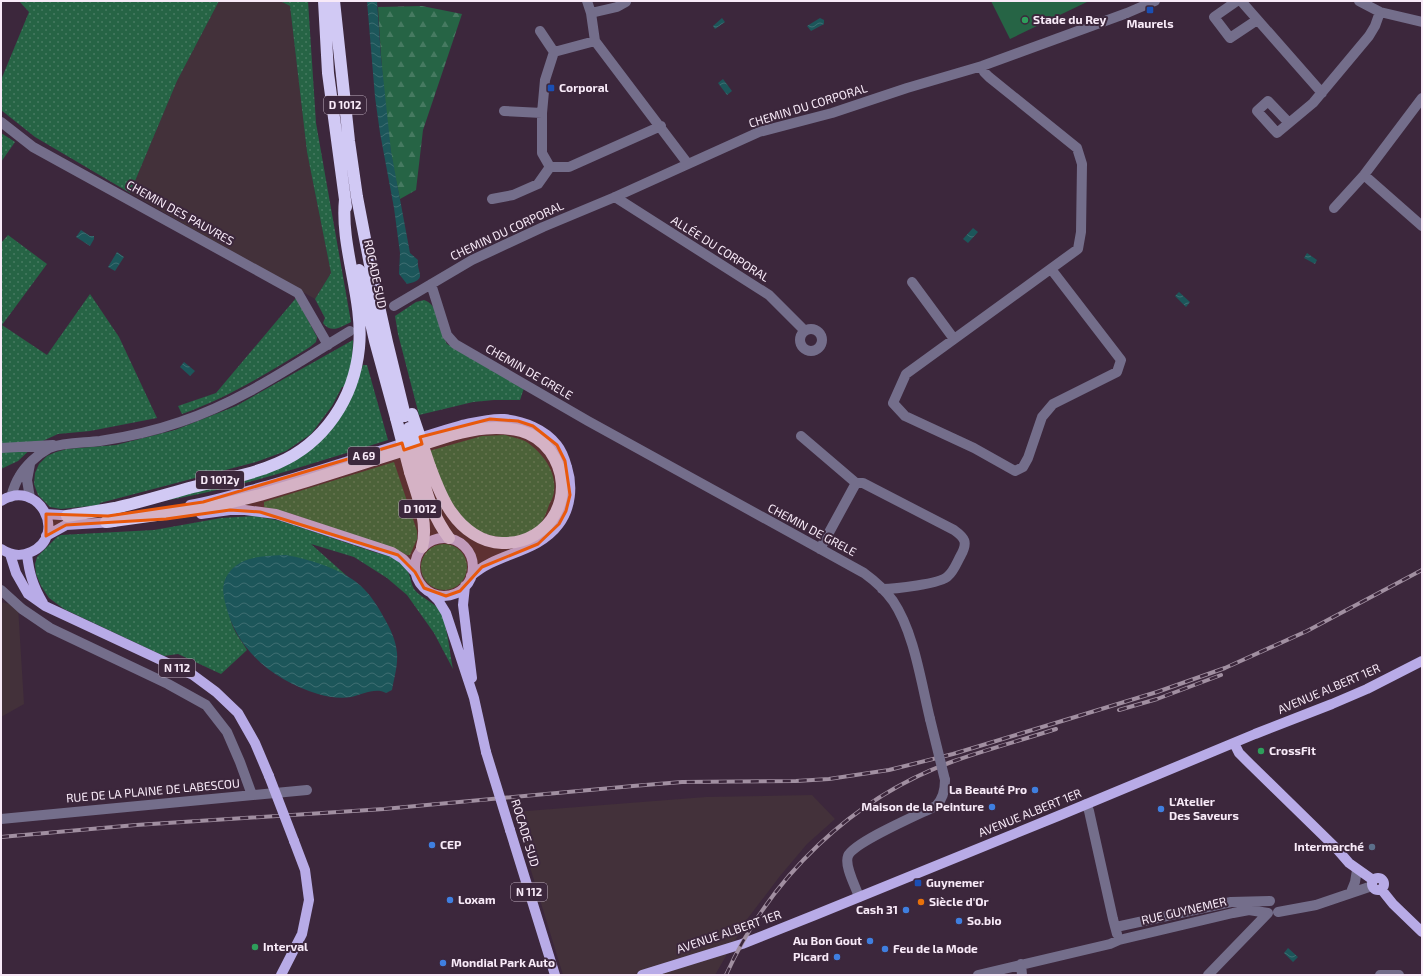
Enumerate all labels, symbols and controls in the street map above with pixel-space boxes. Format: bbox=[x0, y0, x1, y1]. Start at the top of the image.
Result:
marker: Maurels bbox=[1145, 5, 1155, 15]
place label: Stade du Rey bbox=[1033, 12, 1107, 27]
marker: Stade du Rey bbox=[1020, 15, 1030, 25]
place label: Maurels bbox=[1126, 16, 1174, 30]
place label: Corporal bbox=[559, 80, 608, 94]
street label: CHEMIN DU CORPORAL bbox=[747, 80, 869, 130]
marker: Corporal bbox=[546, 83, 556, 93]
road number: D 1012 bbox=[324, 96, 366, 114]
street label: CHEMIN DES PAUVRES bbox=[124, 177, 237, 248]
street label: CHEMIN DU CORPORAL bbox=[448, 198, 565, 262]
street label: ALLÉE DU CORPORAL bbox=[669, 212, 772, 284]
street label: ROCADE SUD bbox=[362, 238, 390, 309]
street label: CHEMIN DE GRELE bbox=[483, 340, 576, 402]
road number: A 69 bbox=[348, 447, 380, 465]
road number: D 1012y bbox=[196, 471, 244, 489]
road number: D 1012 bbox=[399, 500, 441, 518]
street label: CHEMIN DE GRELE bbox=[766, 500, 859, 559]
road number: N 112 bbox=[159, 659, 195, 677]
street label: AVENUE ALBERT 1ER bbox=[1275, 660, 1382, 716]
place label: CrossFit bbox=[1269, 743, 1316, 757]
marker: CrossFit bbox=[1256, 746, 1266, 756]
street label: RUE DE LA PLAINE DE LABESCOU bbox=[65, 775, 240, 805]
place label: La Beauté Pro bbox=[949, 782, 1027, 796]
street label: AVENUE ALBERT 1ER bbox=[976, 785, 1083, 839]
marker: La Beauté Pro bbox=[1030, 785, 1040, 795]
place label: L'Atelier Des Saveurs bbox=[1169, 794, 1239, 822]
street label: ROCADE SUD bbox=[509, 797, 543, 868]
place label: Maison de la Peinture bbox=[861, 799, 984, 813]
marker: Maison de la Peinture bbox=[987, 802, 997, 812]
marker: L'Atelier Des Saveurs bbox=[1156, 804, 1166, 814]
place label: CEP bbox=[440, 837, 462, 851]
place label: Intermarché bbox=[1294, 839, 1364, 853]
marker: CEP bbox=[427, 840, 437, 850]
marker: Intermarché bbox=[1367, 842, 1377, 852]
place label: Guynemer bbox=[926, 875, 984, 890]
marker: Guynemer bbox=[913, 878, 923, 888]
road number: N 112 bbox=[511, 883, 547, 901]
place label: Loxam bbox=[458, 892, 496, 906]
street label: RUE GUYNEMER bbox=[1140, 893, 1228, 927]
place label: Siècle d'Or bbox=[929, 894, 989, 908]
marker: Loxam bbox=[445, 895, 455, 905]
marker: Siècle d'Or bbox=[916, 897, 926, 907]
place label: Cash 31 bbox=[856, 902, 898, 916]
marker: Cash 31 bbox=[901, 905, 911, 915]
street label: AVENUE ALBERT 1ER bbox=[674, 907, 783, 956]
place label: So.bio bbox=[967, 913, 1002, 927]
marker: So.bio bbox=[954, 916, 964, 926]
place label: Au Bon Gout bbox=[793, 933, 862, 947]
marker: Au Bon Gout bbox=[865, 936, 875, 946]
place label: Interval bbox=[263, 939, 308, 953]
place label: Feu de la Mode bbox=[893, 941, 978, 955]
marker: Interval bbox=[250, 942, 260, 952]
marker: Feu de la Mode bbox=[880, 944, 890, 954]
place label: Picard bbox=[793, 949, 829, 963]
marker: Picard bbox=[832, 952, 842, 962]
place label: Mondial Park Auto bbox=[451, 955, 555, 969]
marker: Mondial Park Auto bbox=[438, 958, 448, 968]

